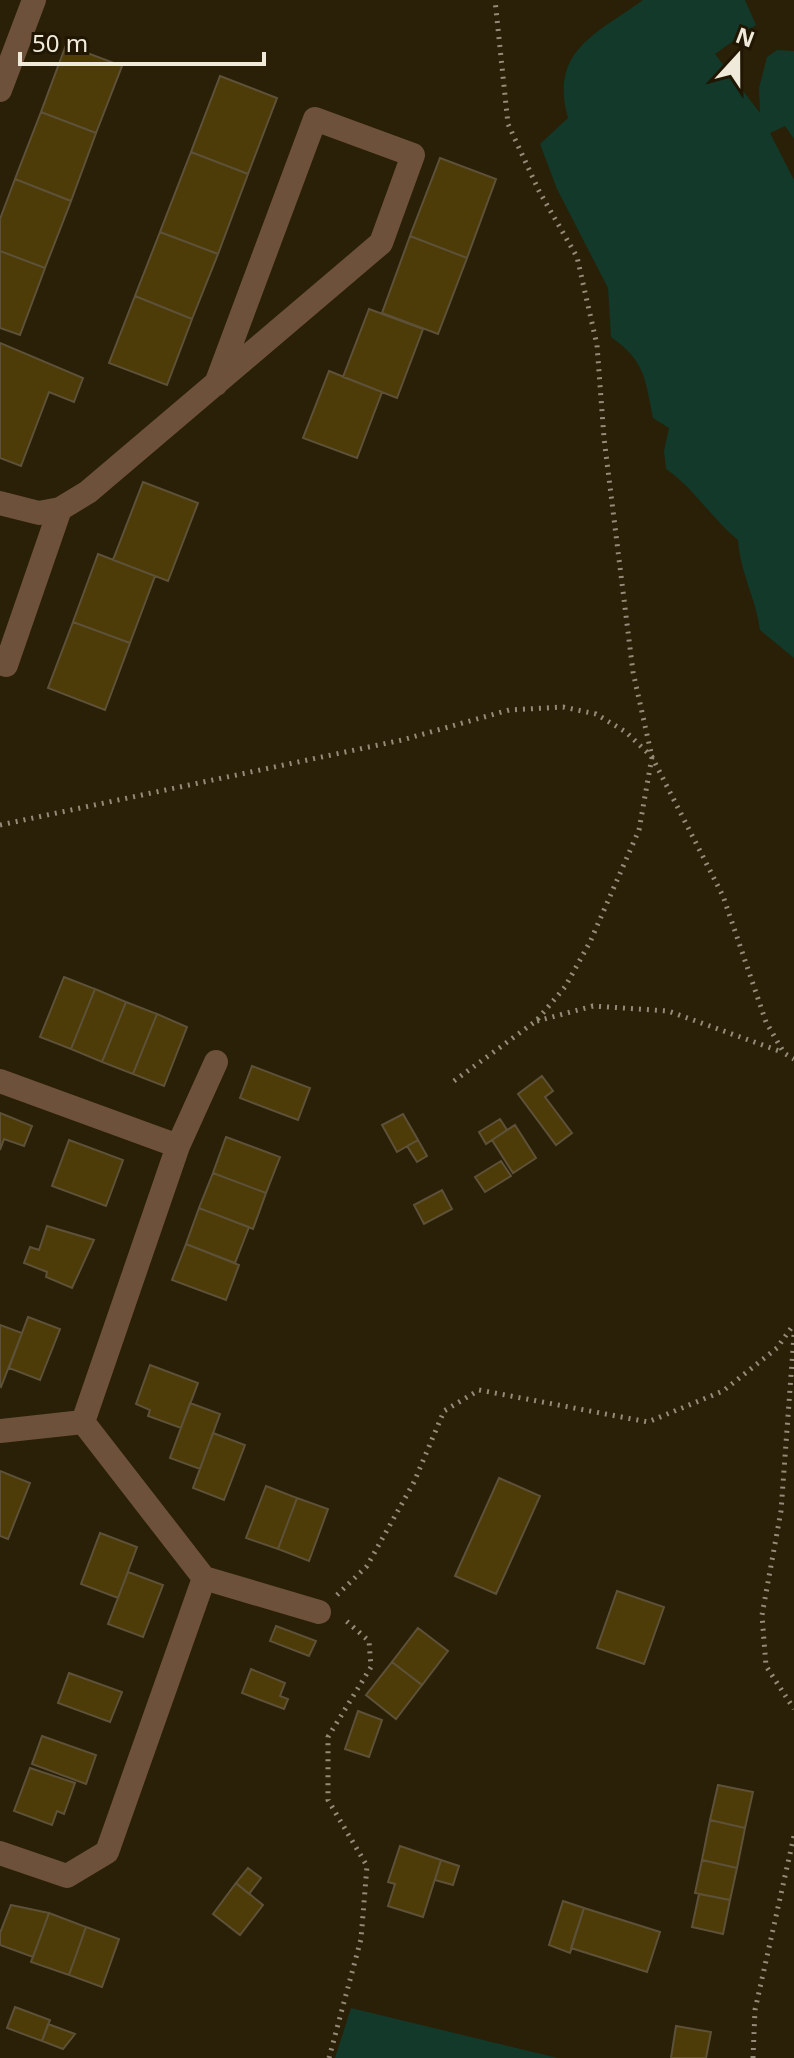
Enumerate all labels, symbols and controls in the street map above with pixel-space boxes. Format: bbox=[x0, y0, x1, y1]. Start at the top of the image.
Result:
scale bar bbox=[20, 16, 264, 66]
north arrow bbox=[698, 16, 778, 96]
text: N bbox=[732, 19, 759, 54]
text: 50 m bbox=[32, 26, 88, 59]

